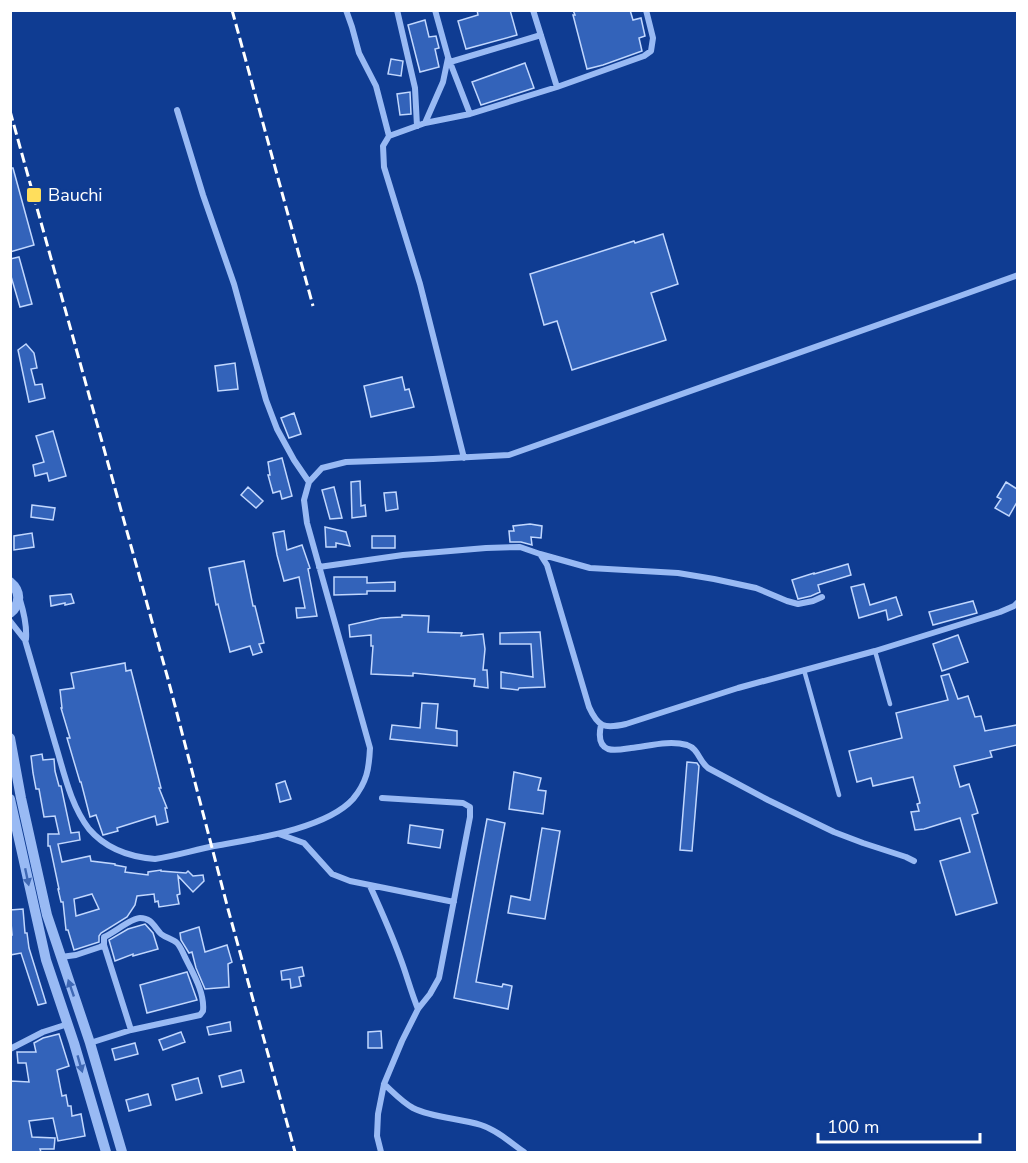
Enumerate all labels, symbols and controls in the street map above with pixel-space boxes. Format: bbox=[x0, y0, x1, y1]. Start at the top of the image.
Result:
place label: Bauchi bbox=[48, 183, 103, 207]
marker: Bauchi bbox=[25, 186, 43, 204]
one-way arrow bbox=[23, 867, 33, 886]
one-way arrow bbox=[66, 979, 76, 997]
one-way arrow bbox=[76, 1055, 85, 1073]
scale bar bbox=[818, 1106, 980, 1144]
text: 100 m bbox=[827, 1115, 879, 1139]

